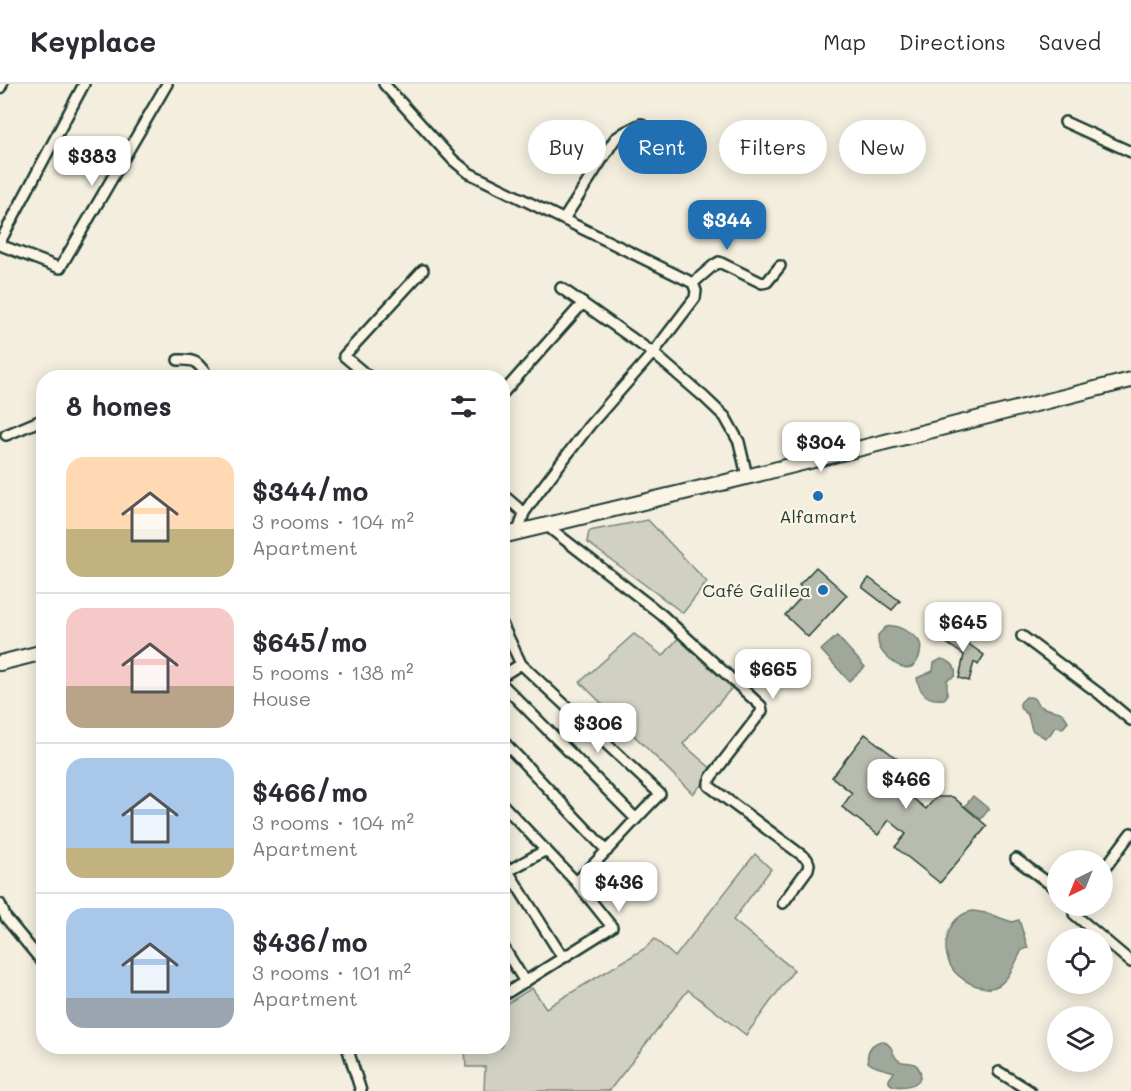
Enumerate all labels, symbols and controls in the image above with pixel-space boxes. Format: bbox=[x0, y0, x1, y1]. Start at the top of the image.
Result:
text: Keyplace bbox=[30, 23, 156, 59]
text: Map bbox=[823, 28, 866, 55]
text: Directions bbox=[899, 28, 1006, 55]
text: Saved bbox=[1039, 28, 1101, 55]
chip: Buy bbox=[528, 120, 606, 174]
chip: Rent bbox=[618, 120, 707, 174]
chip: Filters bbox=[719, 120, 827, 174]
chip: New bbox=[839, 120, 926, 174]
pin: $383 bbox=[56, 136, 128, 187]
text: $383 bbox=[68, 142, 116, 168]
pin: $344 bbox=[691, 200, 763, 251]
text: $344 bbox=[702, 206, 752, 232]
text: 8 homes bbox=[66, 389, 172, 423]
icon: filters bbox=[447, 390, 480, 423]
pin: $304 bbox=[785, 422, 857, 473]
text: $304 bbox=[796, 428, 846, 454]
text: $344/mo bbox=[252, 474, 368, 508]
icon: home bbox=[114, 481, 186, 553]
marker: Alfamart bbox=[811, 489, 825, 503]
place label: Alfamart bbox=[779, 504, 857, 528]
text: 3 rooms · 104 m² bbox=[252, 508, 414, 534]
text: Apartment bbox=[252, 534, 358, 560]
place label: Café Galilea bbox=[702, 578, 811, 602]
marker: Café Galilea bbox=[816, 583, 830, 597]
pin: $645 bbox=[927, 602, 999, 653]
text: $645 bbox=[939, 608, 987, 634]
text: $645/mo bbox=[252, 625, 367, 659]
icon: home bbox=[114, 632, 186, 704]
pin: $665 bbox=[737, 649, 809, 700]
text: $665 bbox=[749, 655, 797, 681]
text: 5 rooms · 138 m² bbox=[252, 659, 414, 685]
text: House bbox=[252, 685, 311, 711]
pin: $306 bbox=[562, 703, 634, 754]
text: $306 bbox=[573, 709, 623, 735]
pin: $466 bbox=[870, 759, 942, 810]
text: $466 bbox=[881, 765, 931, 791]
text: $466/mo bbox=[252, 775, 368, 809]
icon: home bbox=[114, 782, 186, 854]
text: 3 rooms · 104 m² bbox=[252, 809, 414, 835]
text: Apartment bbox=[252, 835, 358, 861]
north arrow bbox=[1047, 850, 1113, 916]
map controls bbox=[1047, 850, 1113, 1072]
pin: $436 bbox=[583, 862, 655, 913]
text: $436 bbox=[594, 868, 644, 894]
text: $436/mo bbox=[252, 925, 368, 959]
button: locate bbox=[1047, 928, 1113, 994]
icon: home bbox=[114, 932, 186, 1004]
text: 3 rooms · 101 m² bbox=[252, 959, 411, 985]
text: Apartment bbox=[252, 985, 358, 1011]
button: layers bbox=[1047, 1006, 1113, 1072]

